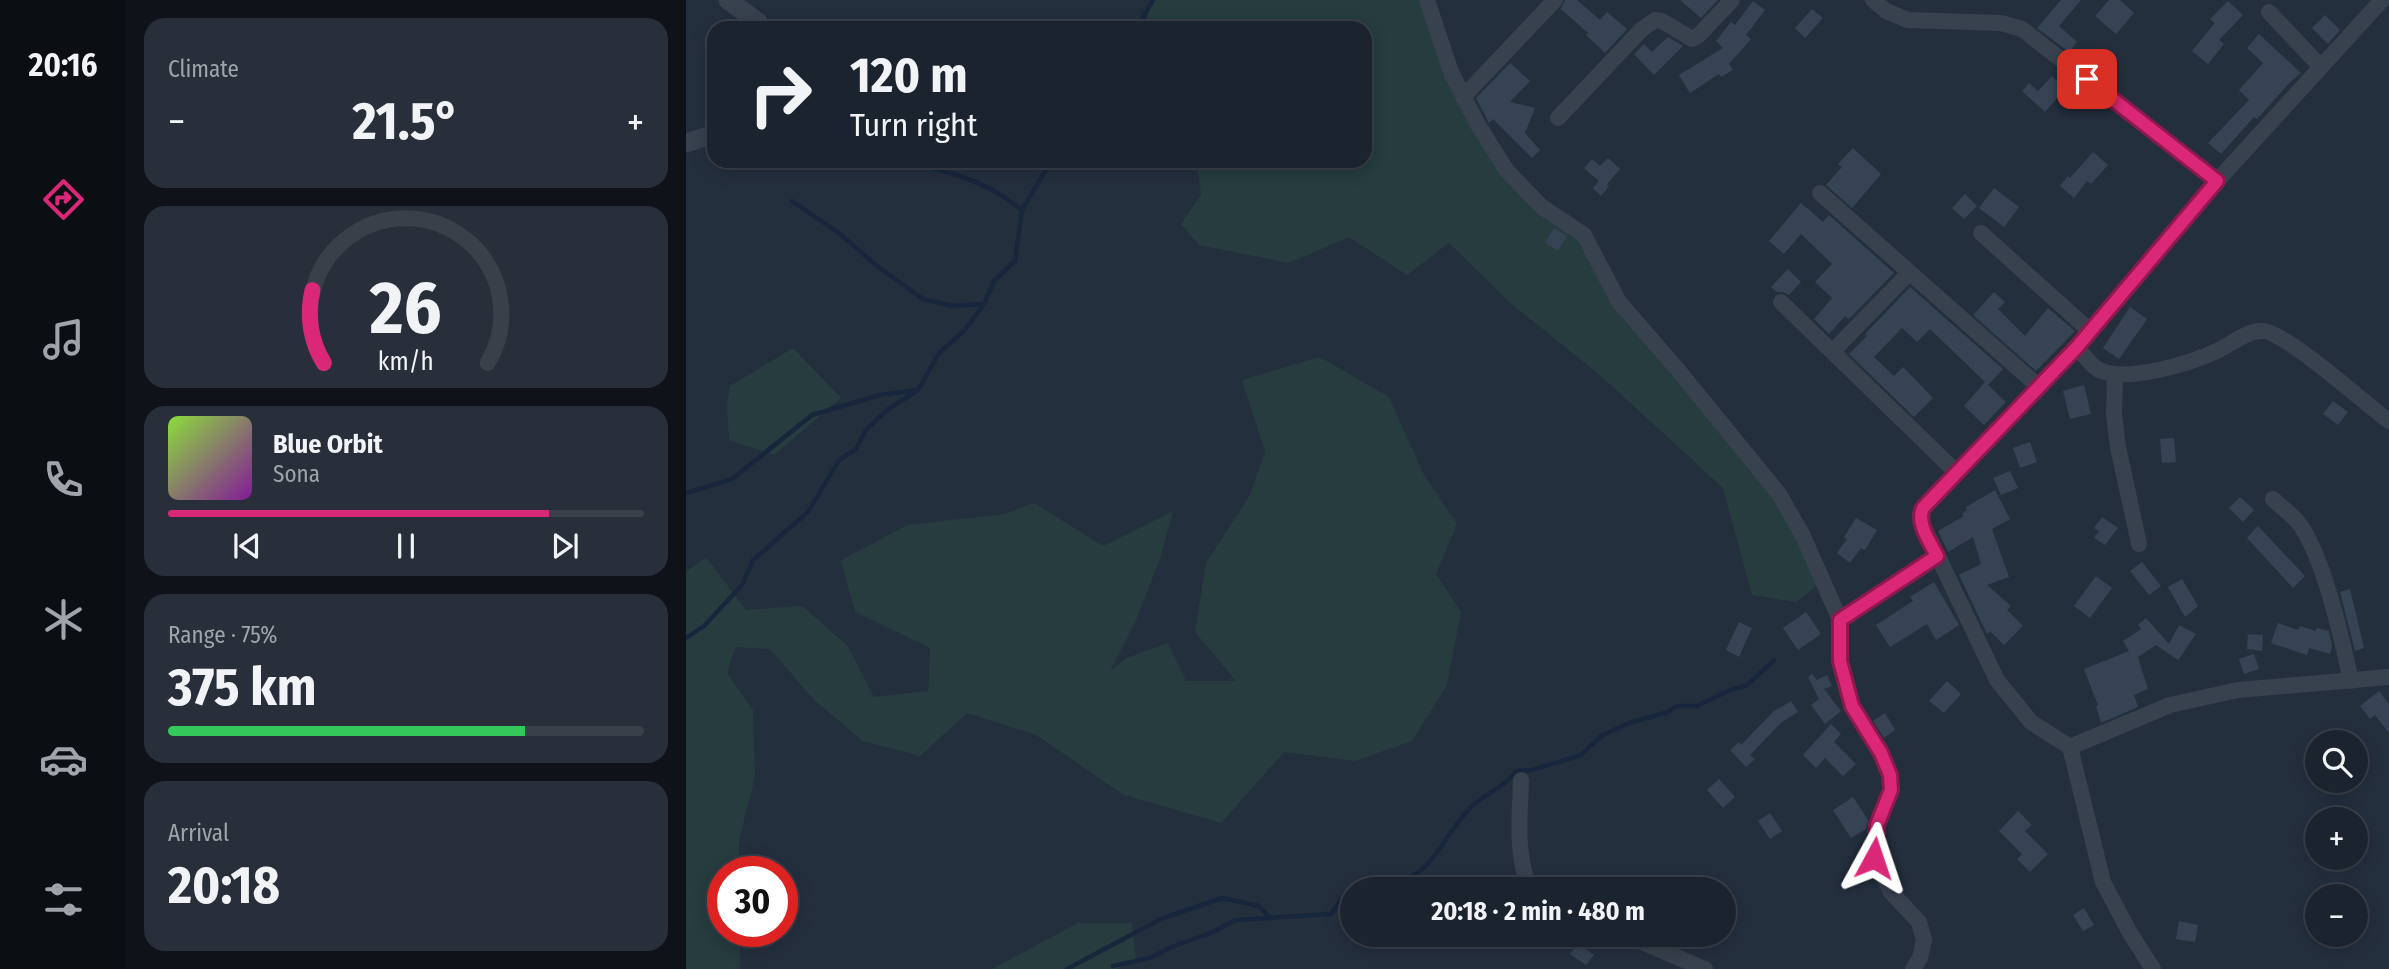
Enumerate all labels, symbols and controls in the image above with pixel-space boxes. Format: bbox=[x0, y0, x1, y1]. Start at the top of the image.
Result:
text: 20:16 bbox=[29, 46, 97, 84]
text: 120 m bbox=[850, 46, 968, 105]
icon: right bbox=[735, 49, 826, 140]
pin bbox=[2057, 49, 2117, 109]
text: Climate bbox=[168, 55, 239, 83]
icon: arrive bbox=[2068, 60, 2106, 98]
text: 21.5° bbox=[352, 90, 459, 153]
text: − bbox=[168, 99, 185, 145]
text: + bbox=[627, 99, 644, 145]
text: Turn right bbox=[850, 106, 977, 144]
icon: directions bbox=[39, 175, 88, 224]
text: 26 bbox=[369, 265, 442, 352]
icon: music bbox=[39, 315, 88, 364]
text: km/h bbox=[378, 347, 434, 377]
text: Blue Orbit bbox=[273, 429, 383, 460]
icon: phone bbox=[39, 455, 88, 504]
text: Sona bbox=[273, 460, 320, 488]
icon: previous bbox=[228, 527, 266, 565]
icon: pause bbox=[387, 527, 425, 565]
icon: next bbox=[546, 527, 584, 565]
icon: climate bbox=[39, 595, 88, 644]
text: Range · 75% bbox=[168, 621, 277, 649]
text: 375 km bbox=[168, 656, 316, 719]
map controls bbox=[2305, 730, 2368, 947]
button: search bbox=[2305, 730, 2368, 793]
icon: car bbox=[39, 735, 88, 784]
button: + bbox=[2305, 807, 2368, 870]
text: Arrival bbox=[168, 819, 229, 847]
position arrow bbox=[1837, 821, 1911, 895]
text: 20:18 bbox=[168, 854, 280, 917]
speed limit sign: 30 bbox=[707, 856, 798, 947]
icon: filters bbox=[39, 875, 88, 924]
button: − bbox=[2305, 884, 2368, 947]
text: 20:18 · 2 min · 480 m bbox=[1431, 896, 1645, 927]

